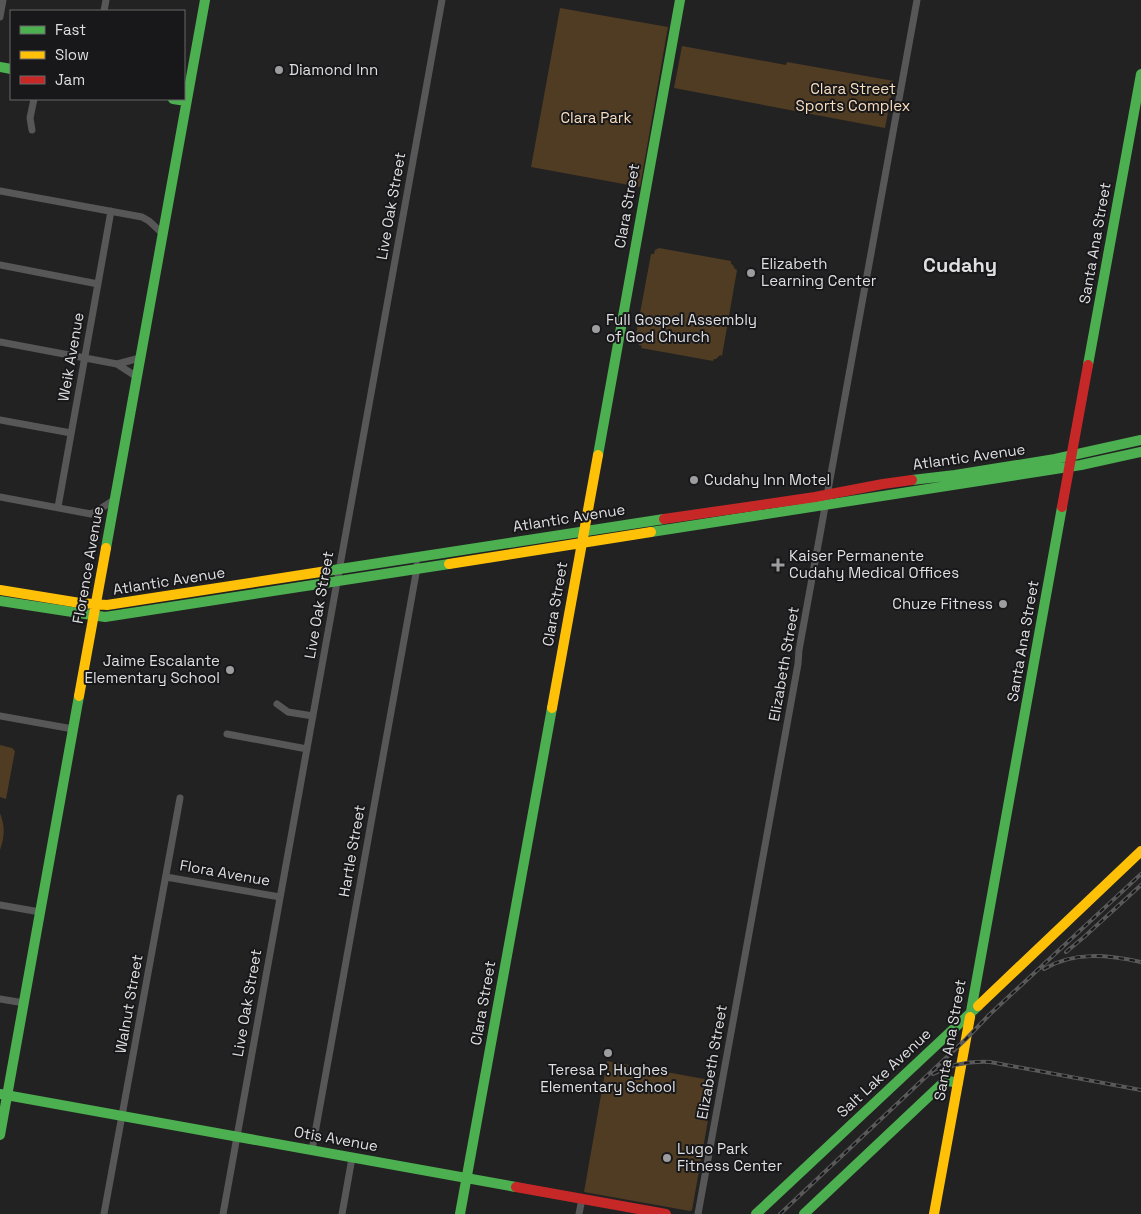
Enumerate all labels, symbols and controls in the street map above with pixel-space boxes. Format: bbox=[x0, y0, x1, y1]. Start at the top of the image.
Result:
legend bbox=[10, 10, 185, 100]
text: Fast bbox=[55, 20, 86, 39]
text: Slow bbox=[55, 45, 89, 64]
place label: Diamond Inn bbox=[289, 60, 378, 79]
marker: Diamond Inn bbox=[273, 64, 285, 76]
text: Jam bbox=[55, 70, 85, 89]
park label: Clara Street Sports Complex bbox=[796, 79, 911, 115]
park label: Clara Park bbox=[560, 108, 632, 127]
street label: Live Oak Street bbox=[372, 151, 409, 261]
street label: Clara Street bbox=[610, 162, 643, 250]
street label: Santa Ana Street bbox=[1074, 181, 1115, 305]
district label: Cudahy bbox=[923, 252, 997, 278]
place label: Elizabeth Learning Center bbox=[761, 254, 877, 290]
marker: Elizabeth Learning Center bbox=[745, 267, 757, 279]
place label: Full Gospel Assembly of God Church bbox=[606, 310, 757, 346]
street label: Weik Avenue bbox=[53, 311, 88, 403]
marker: Full Gospel Assembly of God Church bbox=[590, 323, 602, 335]
street label: Atlantic Avenue bbox=[911, 439, 1027, 474]
place label: Cudahy Inn Motel bbox=[704, 470, 830, 489]
marker: Cudahy Inn Motel bbox=[688, 474, 700, 486]
street label: Atlantic Avenue bbox=[511, 499, 627, 536]
street label: Florence Avenue bbox=[68, 505, 107, 625]
place label: Kaiser Permanente Cudahy Medical Offices bbox=[789, 546, 959, 582]
street label: Live Oak Street bbox=[300, 550, 337, 660]
marker: Kaiser Permanente Cudahy Medical Offices bbox=[771, 558, 785, 572]
street label: Clara Street bbox=[538, 560, 571, 648]
street label: Atlantic Avenue bbox=[111, 562, 227, 599]
street label: Santa Ana Street bbox=[1002, 579, 1043, 703]
place label: Chuze Fitness bbox=[892, 594, 993, 613]
marker: Chuze Fitness bbox=[997, 598, 1009, 610]
street label: Elizabeth Street bbox=[764, 605, 803, 723]
place label: Jaime Escalante Elementary School bbox=[84, 651, 220, 687]
marker: Jaime Escalante Elementary School bbox=[224, 664, 236, 676]
street label: Hartle Street bbox=[334, 803, 369, 898]
street label: Flora Avenue bbox=[178, 855, 272, 890]
street label: Live Oak Street bbox=[228, 948, 265, 1058]
street label: Walnut Street bbox=[110, 953, 147, 1055]
street label: Clara Street bbox=[466, 959, 499, 1047]
street label: Santa Ana Street bbox=[929, 978, 970, 1102]
street label: Elizabeth Street bbox=[692, 1003, 731, 1121]
street label: Salt Lake Avenue bbox=[832, 1024, 935, 1121]
marker: Teresa P. Hughes Elementary School bbox=[602, 1047, 614, 1059]
place label: Teresa P. Hughes Elementary School bbox=[540, 1060, 676, 1096]
street label: Otis Avenue bbox=[293, 1122, 380, 1155]
place label: Lugo Park Fitness Center bbox=[677, 1139, 782, 1175]
marker: Lugo Park Fitness Center bbox=[661, 1152, 673, 1164]

